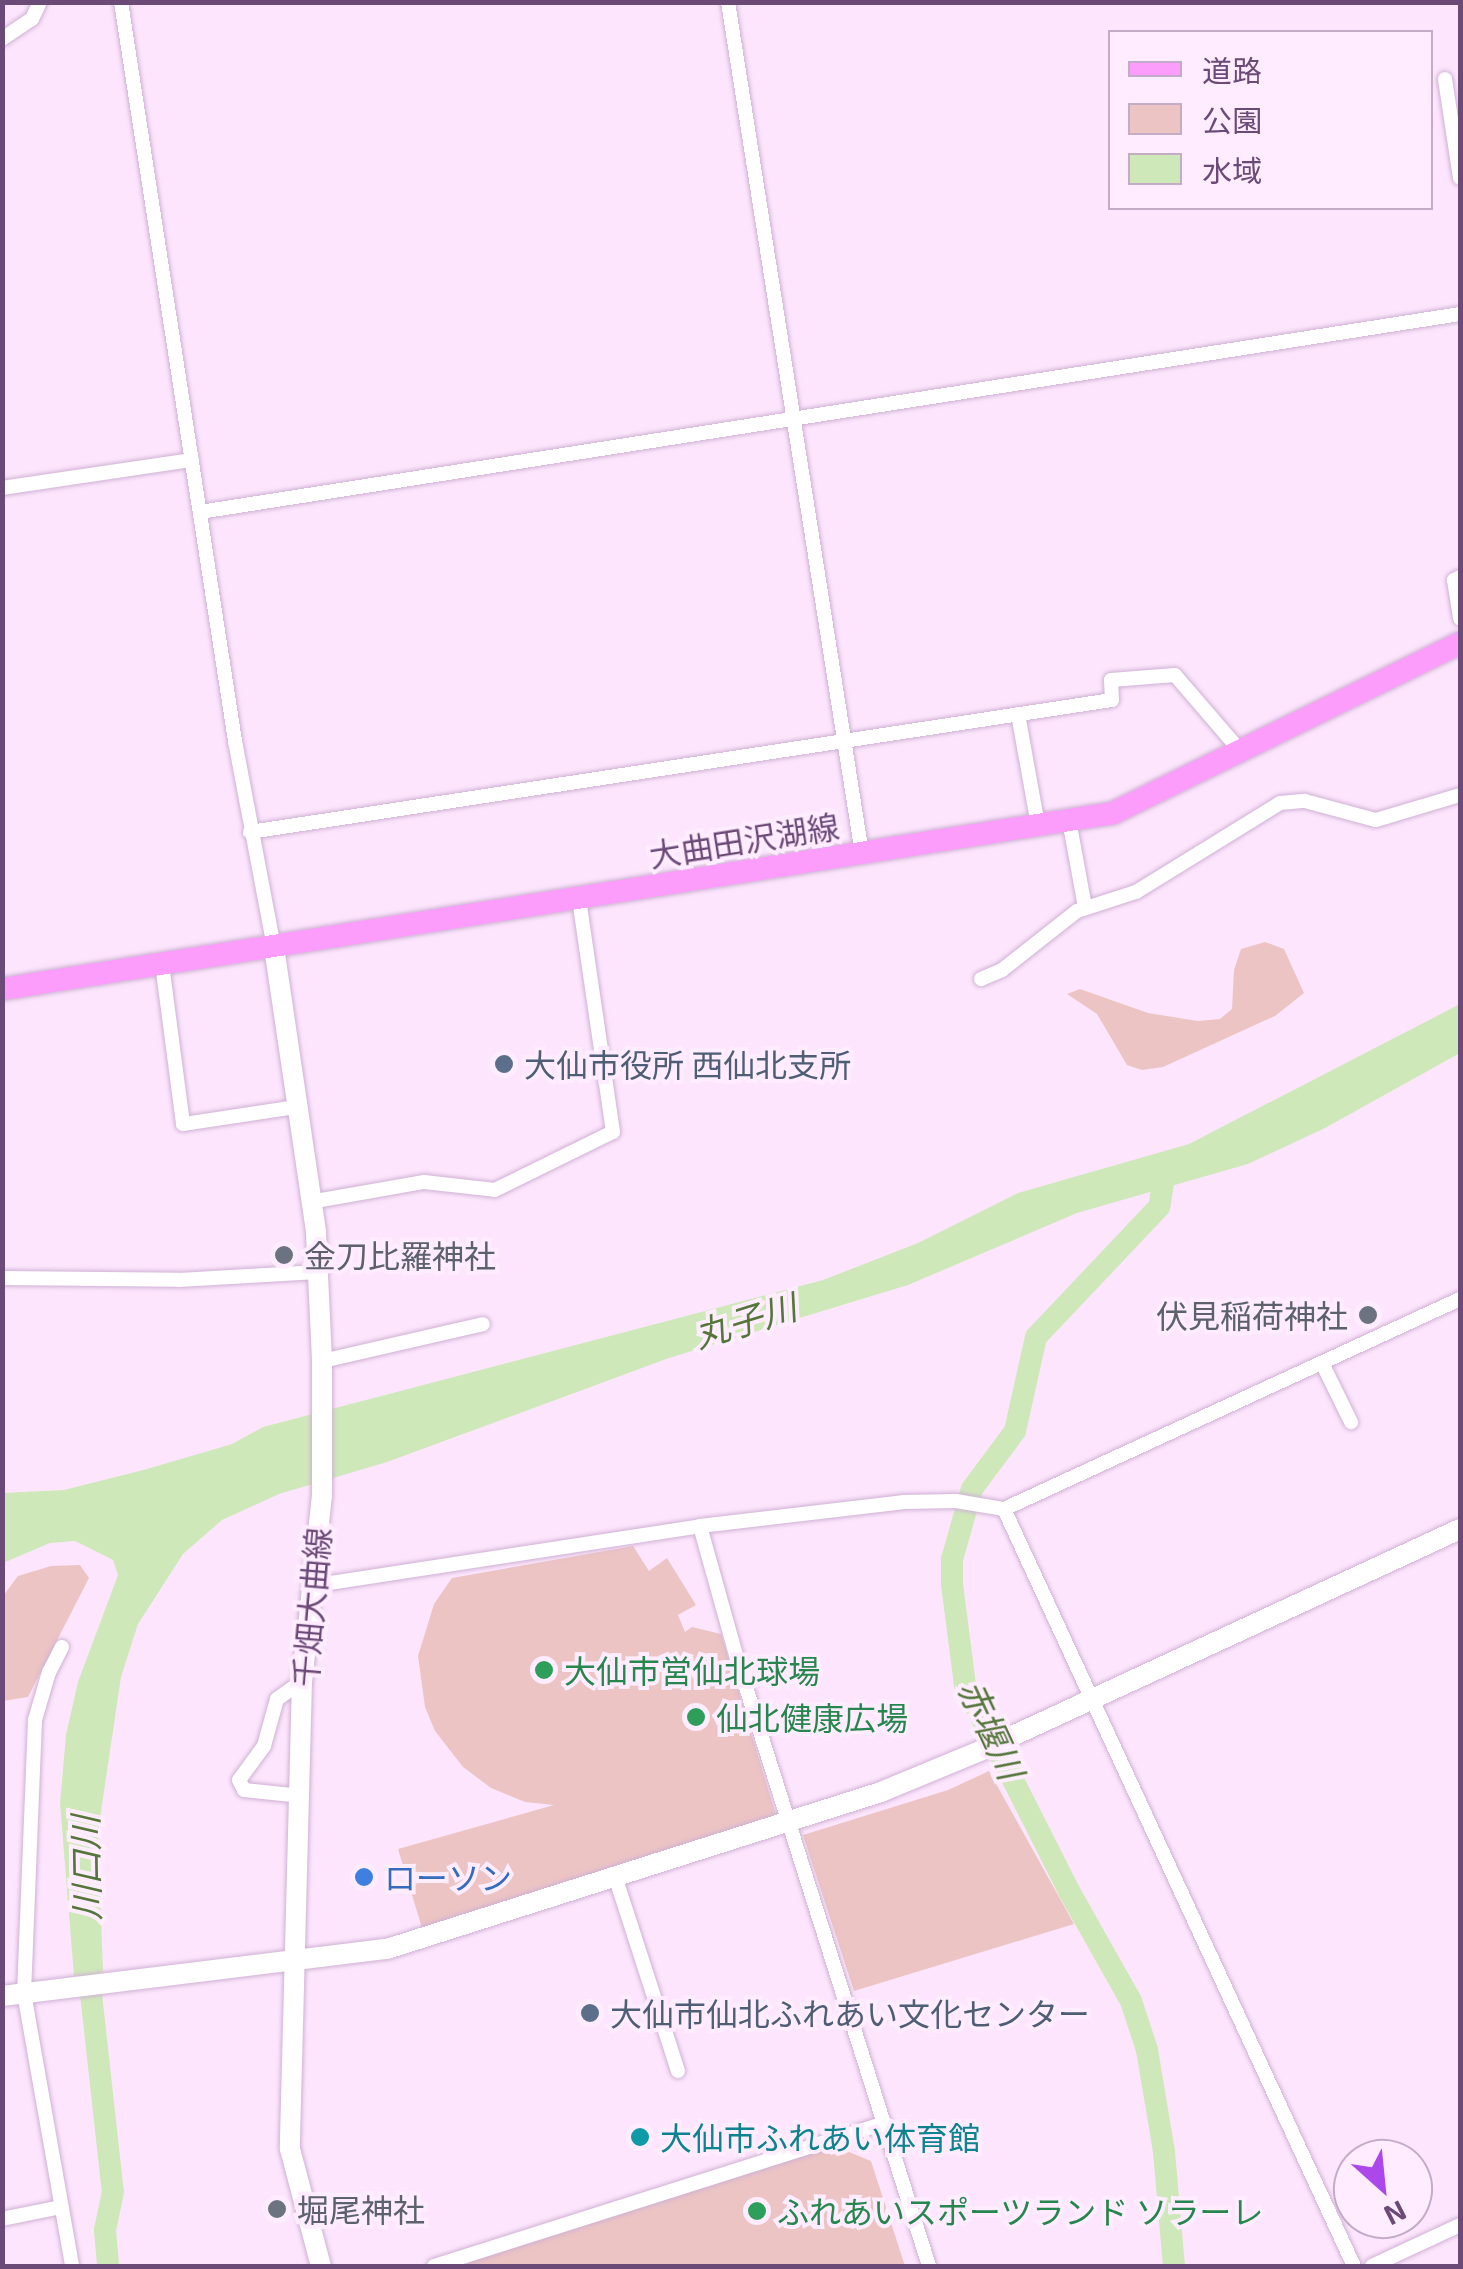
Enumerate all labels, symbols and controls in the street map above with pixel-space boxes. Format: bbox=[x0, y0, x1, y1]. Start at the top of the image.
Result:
legend bbox=[1108, 30, 1433, 210]
text: 道路 bbox=[1202, 52, 1262, 88]
text: 公園 bbox=[1202, 102, 1262, 138]
text: 水域 bbox=[1202, 152, 1262, 188]
street label: 大曲田沢湖線 bbox=[646, 806, 842, 874]
place label: 大仙市役所 西仙北支所 bbox=[524, 1045, 851, 1083]
marker: 大仙市役所 西仙北支所 bbox=[493, 1053, 515, 1075]
place label: 金刀比羅神社 bbox=[304, 1236, 496, 1274]
marker: 金刀比羅神社 bbox=[273, 1244, 295, 1266]
water label: 丸子川 bbox=[689, 1285, 801, 1355]
place label: 伏見稲荷神社 bbox=[1156, 1296, 1348, 1334]
marker: 伏見稲荷神社 bbox=[1357, 1304, 1379, 1326]
street label: 千畑大曲線 bbox=[285, 1526, 337, 1688]
place label: 大仙市営仙北球場 bbox=[564, 1651, 820, 1689]
marker: 大仙市営仙北球場 bbox=[533, 1659, 555, 1681]
water label: 赤堰川 bbox=[951, 1673, 1033, 1785]
place label: 仙北健康広場 bbox=[716, 1698, 908, 1736]
marker: 仙北健康広場 bbox=[685, 1706, 707, 1728]
water label: 川口川 bbox=[63, 1815, 107, 1921]
place label: ローソン bbox=[384, 1858, 512, 1896]
marker: ローソン bbox=[353, 1866, 375, 1888]
place label: 大仙市仙北ふれあい文化センター bbox=[610, 1994, 1090, 2032]
marker: 大仙市仙北ふれあい文化センター bbox=[579, 2002, 601, 2024]
place label: 大仙市ふれあい体育館 bbox=[660, 2118, 980, 2156]
marker: 大仙市ふれあい体育館 bbox=[629, 2126, 651, 2148]
north arrow bbox=[1333, 2139, 1433, 2239]
place label: 堀尾神社 bbox=[297, 2190, 425, 2228]
place label: ふれあいスポーツランド ソラーレ bbox=[777, 2192, 1264, 2230]
text: N bbox=[1379, 2194, 1412, 2234]
marker: 堀尾神社 bbox=[266, 2198, 288, 2220]
marker: ふれあいスポーツランド ソラーレ bbox=[746, 2200, 768, 2222]

